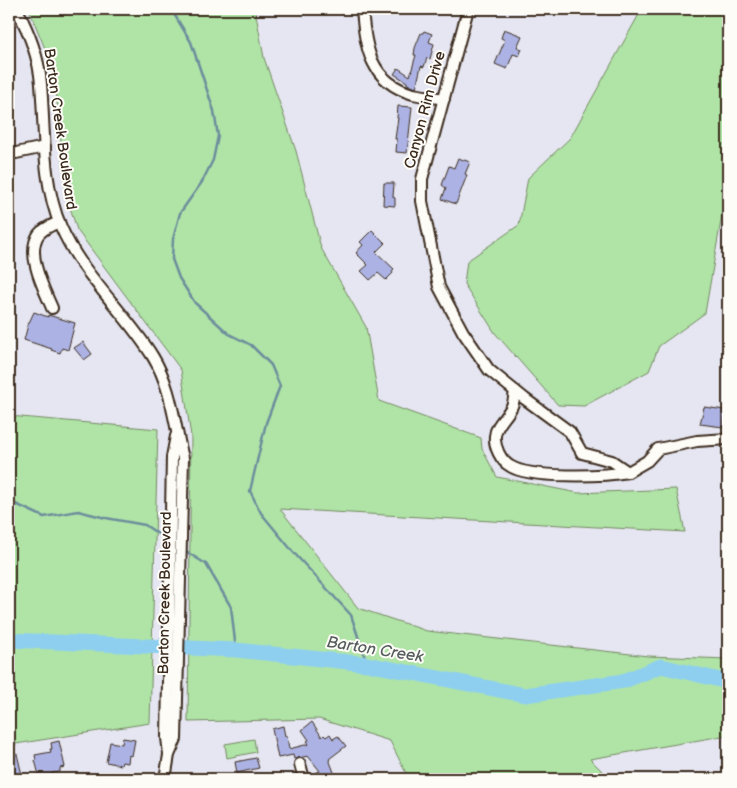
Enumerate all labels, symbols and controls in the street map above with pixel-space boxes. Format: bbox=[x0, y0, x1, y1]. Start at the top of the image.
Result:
street label: Barton Creek Boulevard bbox=[39, 47, 81, 211]
street label: Canyon Rim Drive bbox=[400, 49, 450, 171]
street label: Barton Creek Boulevard bbox=[154, 511, 176, 675]
water label: Barton Creek bbox=[326, 633, 426, 667]

